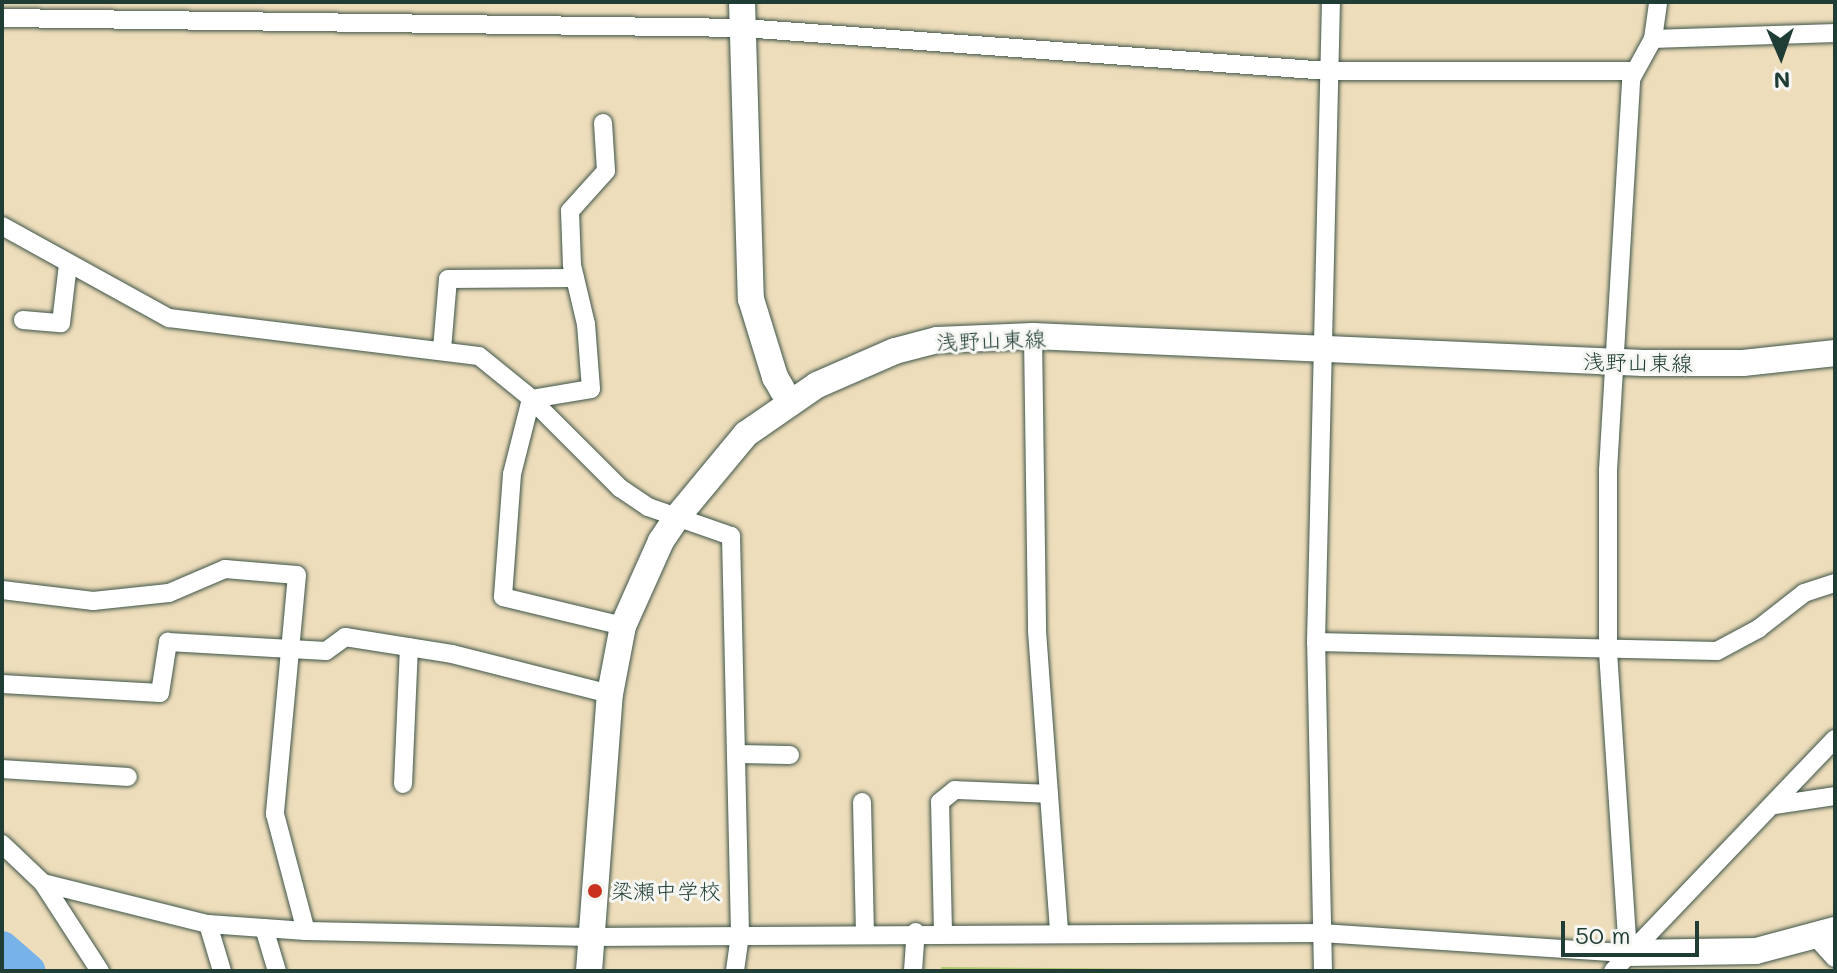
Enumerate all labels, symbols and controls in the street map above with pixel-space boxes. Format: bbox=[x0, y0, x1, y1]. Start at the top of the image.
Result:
north arrow bbox=[1741, 16, 1821, 96]
text: N bbox=[1773, 66, 1791, 95]
street label: 浅野山東線 bbox=[936, 325, 1046, 355]
street label: 浅野山東線 bbox=[1583, 348, 1693, 376]
place label: 梁瀬中学校 bbox=[611, 878, 721, 904]
marker: 梁瀬中学校 bbox=[586, 882, 604, 900]
scale bar bbox=[1565, 905, 1703, 955]
text: 50 m bbox=[1575, 919, 1631, 950]

